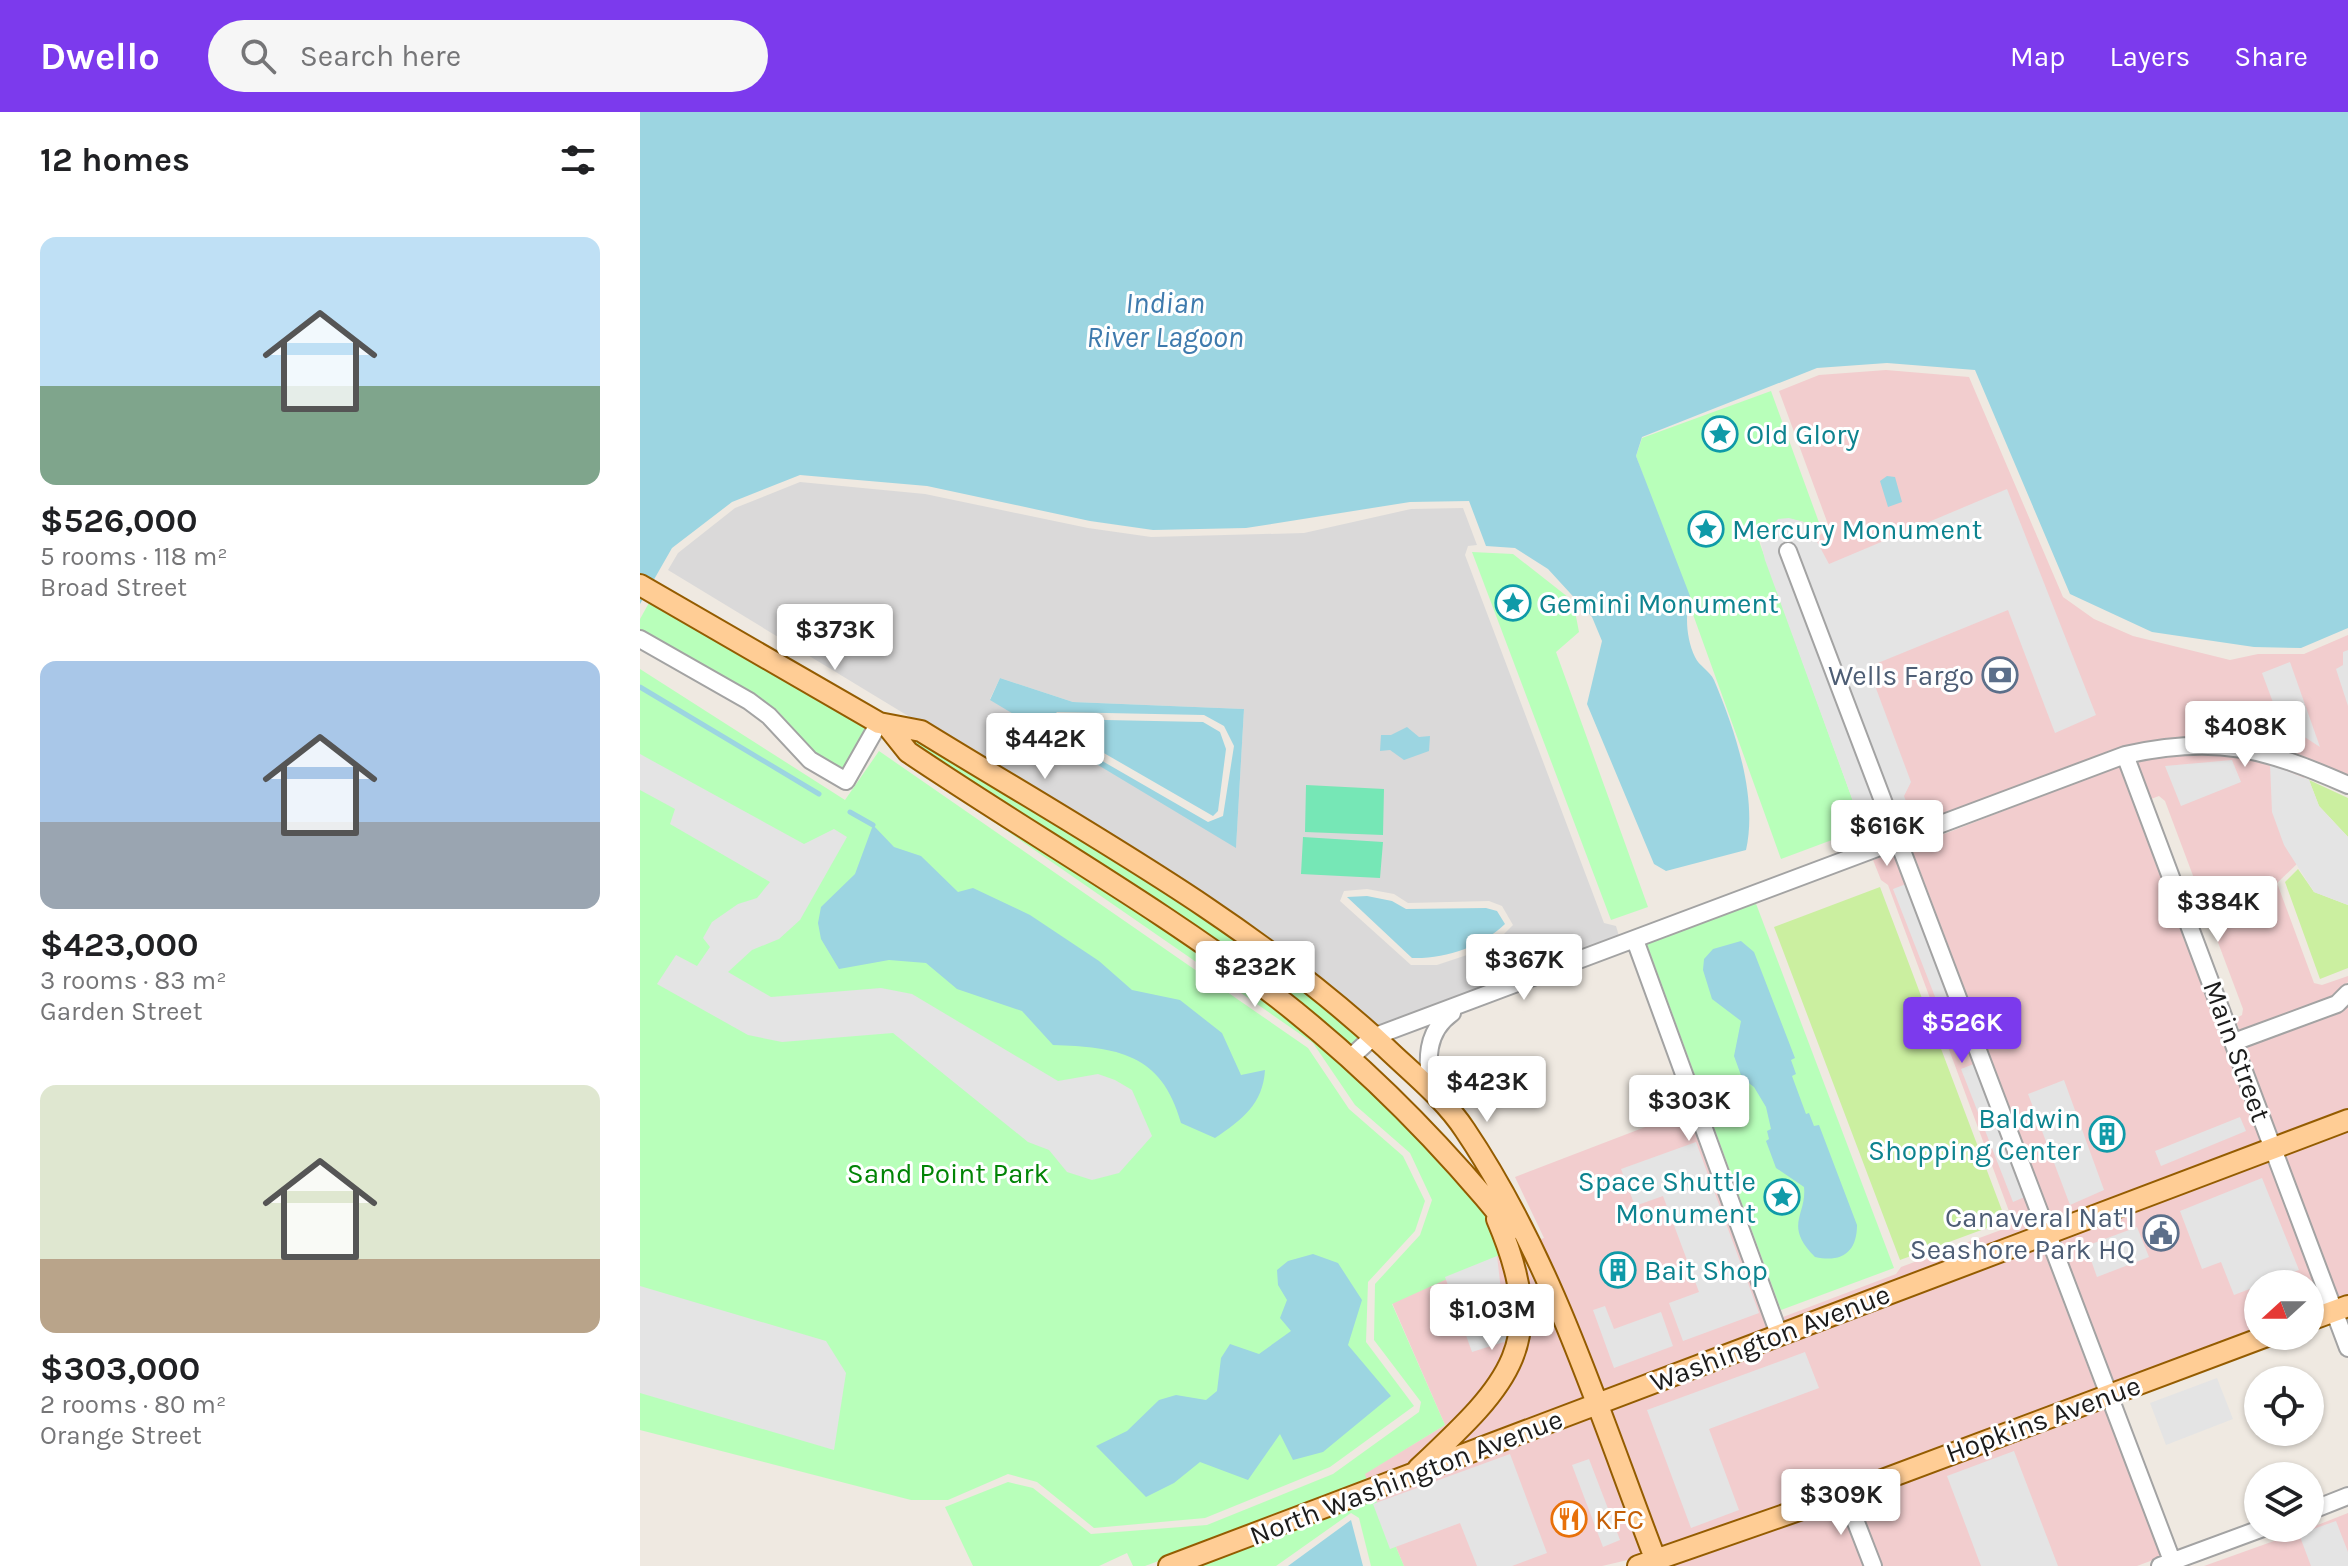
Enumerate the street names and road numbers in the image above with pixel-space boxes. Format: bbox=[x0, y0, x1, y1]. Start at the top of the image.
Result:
street label: Main Street bbox=[2196, 976, 2278, 1126]
street label: Washington Avenue bbox=[1646, 1277, 1894, 1399]
street label: Hopkins Avenue bbox=[1941, 1368, 2145, 1470]
street label: North Washington Avenue bbox=[1245, 1402, 1567, 1552]

